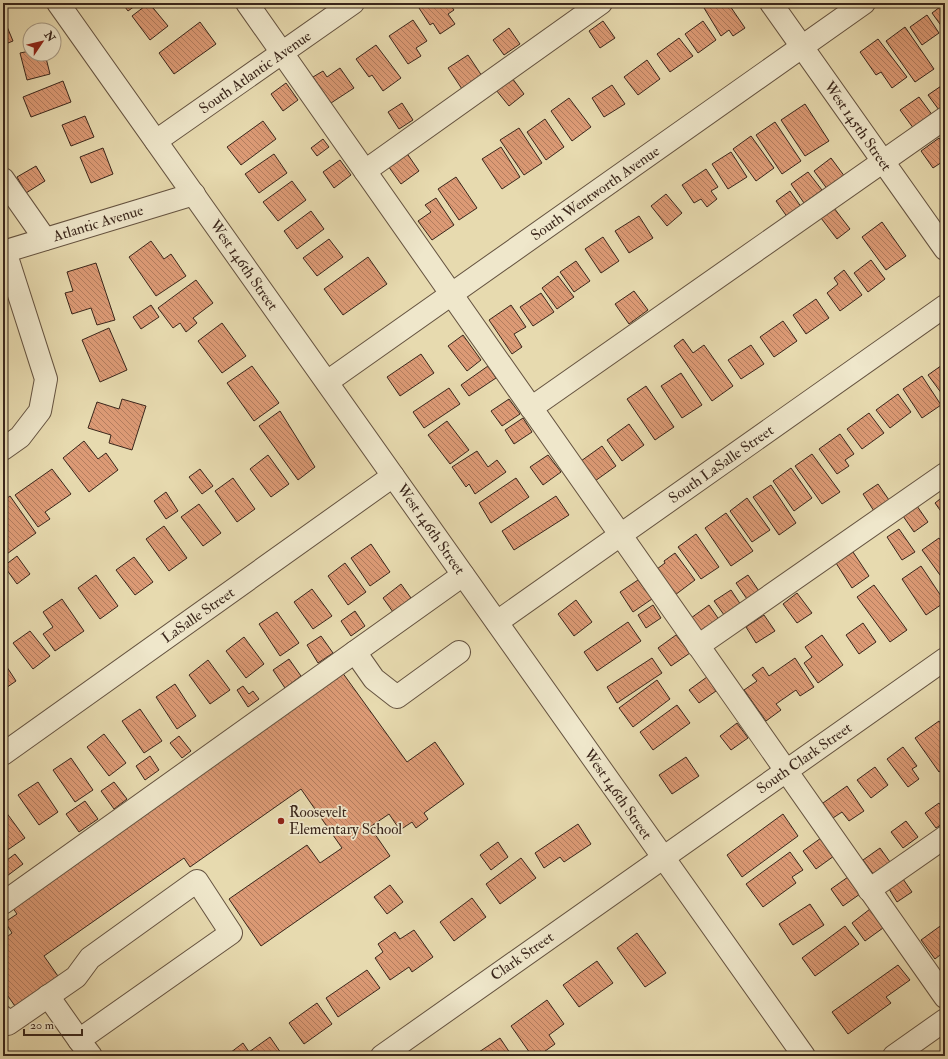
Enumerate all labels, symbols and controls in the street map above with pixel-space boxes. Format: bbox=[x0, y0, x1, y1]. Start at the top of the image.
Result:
north arrow bbox=[22, 22, 62, 62]
street label: South Atlantic Avenue bbox=[196, 27, 315, 118]
text: N bbox=[41, 28, 59, 45]
street label: West 145th Street bbox=[819, 77, 896, 175]
street label: South Wentworth Avenue bbox=[527, 142, 663, 245]
street label: Atlantic Avenue bbox=[50, 201, 146, 247]
street label: West 146th Street bbox=[205, 215, 282, 314]
street label: South LaSalle Street bbox=[665, 421, 778, 508]
street label: West 146th Street bbox=[392, 479, 469, 578]
street label: LaSalle Street bbox=[158, 583, 239, 648]
street label: South Clark Street bbox=[753, 718, 856, 798]
street label: West 146th Street bbox=[579, 744, 656, 843]
place label: Roosevelt Elementary School bbox=[289, 803, 402, 839]
marker: Roosevelt Elementary School bbox=[276, 816, 286, 826]
street label: Clark Street bbox=[487, 928, 558, 985]
scale bar bbox=[24, 1011, 82, 1037]
text: 20 m bbox=[30, 1018, 55, 1033]

